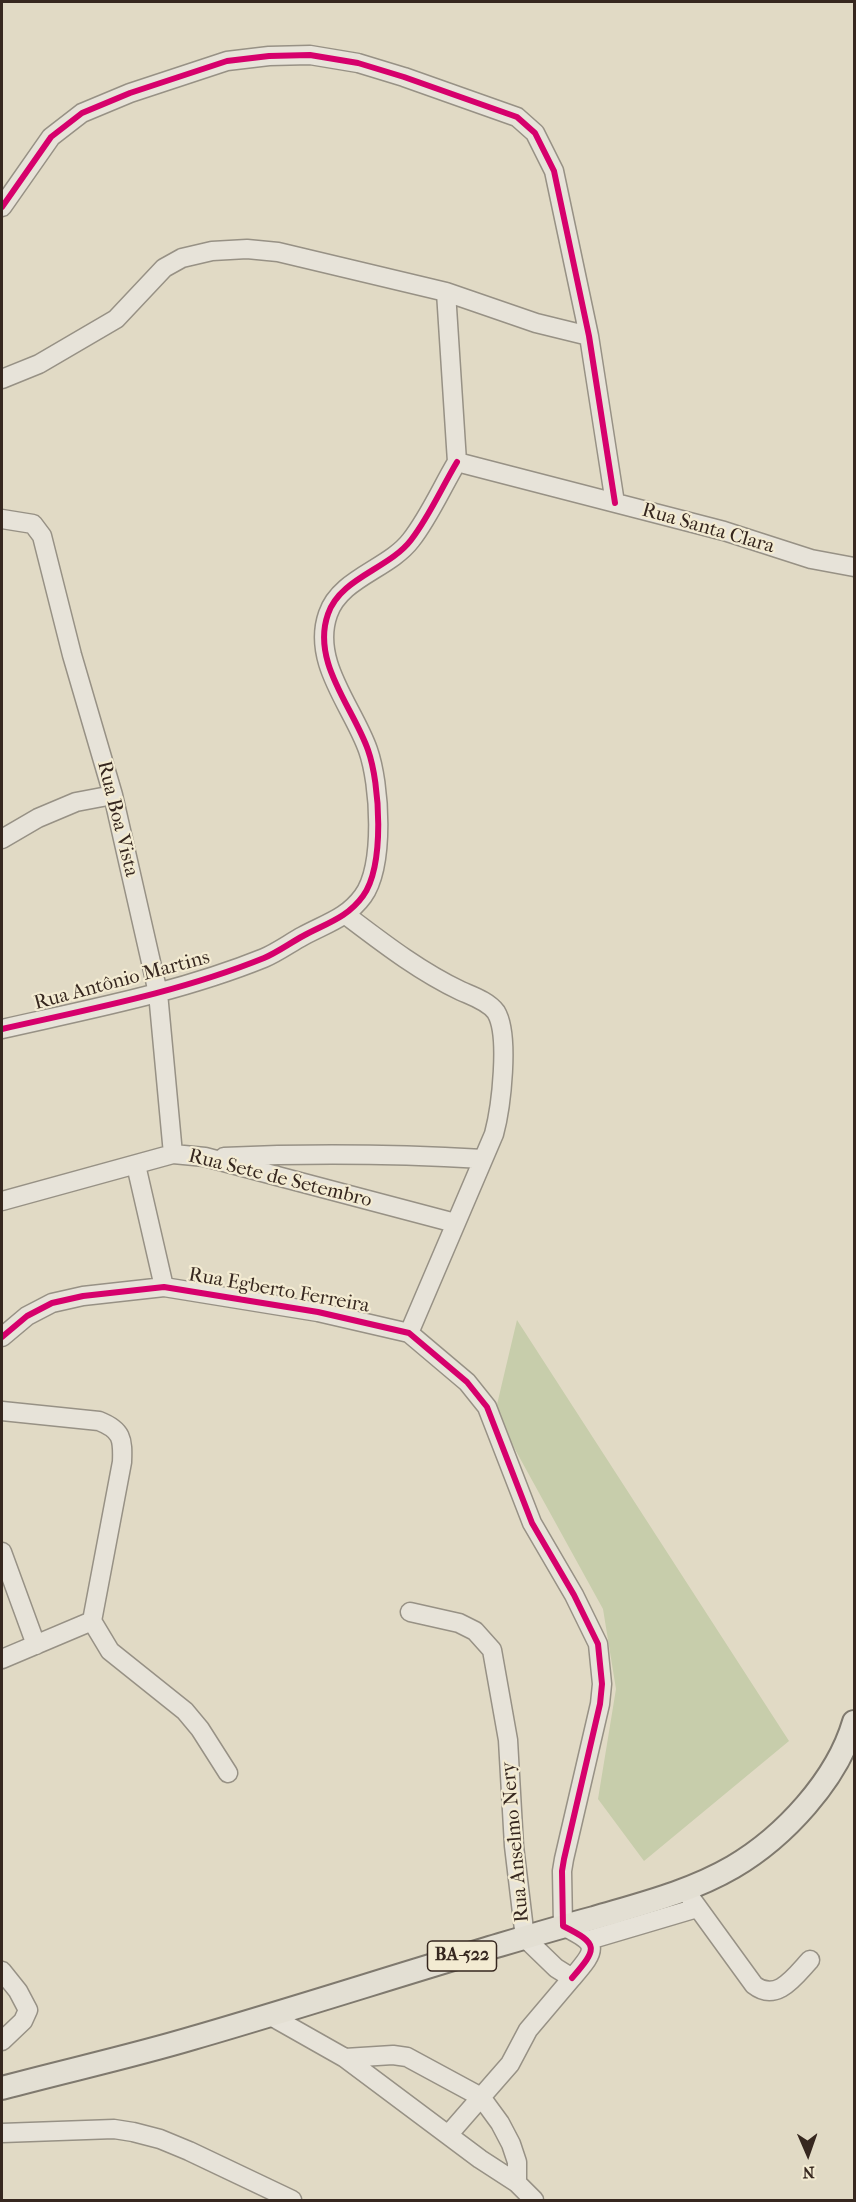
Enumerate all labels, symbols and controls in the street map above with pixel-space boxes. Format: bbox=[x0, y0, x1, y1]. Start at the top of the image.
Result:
street label: Rua Santa Clara bbox=[639, 499, 777, 559]
street label: Rua Boa Vista bbox=[91, 759, 143, 879]
street label: Rua Antônio Martins bbox=[32, 946, 212, 1016]
street label: Rua Sete de Setembro bbox=[186, 1145, 374, 1213]
street label: Rua Egberto Ferreira bbox=[187, 1263, 371, 1319]
street label: Rua Anselmo Nery bbox=[497, 1761, 535, 1923]
road number: BA-522 bbox=[428, 1941, 496, 1971]
north arrow bbox=[778, 2124, 838, 2184]
text: N bbox=[802, 2163, 815, 2182]

